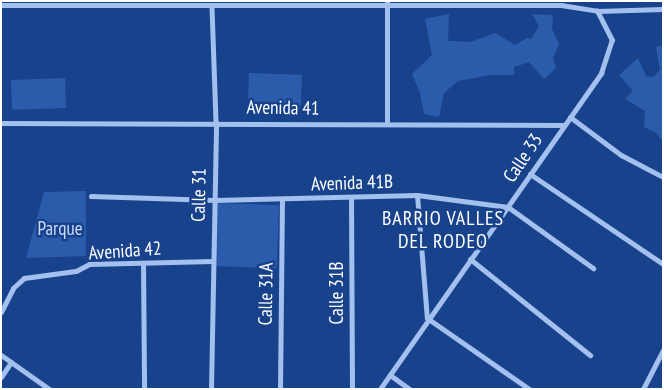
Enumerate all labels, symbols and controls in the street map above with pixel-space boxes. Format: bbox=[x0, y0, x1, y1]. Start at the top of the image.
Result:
street label: Avenida 41 bbox=[246, 96, 320, 120]
street label: Calle 33 bbox=[498, 129, 548, 187]
street label: Calle 31 bbox=[187, 168, 211, 222]
street label: Avenida 41B bbox=[311, 170, 393, 196]
district label: BARRIO VALLES DEL RODEO bbox=[380, 206, 506, 253]
park label: Parque bbox=[37, 218, 83, 240]
street label: Avenida 42 bbox=[88, 237, 162, 265]
street label: Calle 31A bbox=[254, 262, 278, 326]
street label: Calle 31B bbox=[326, 262, 348, 324]

